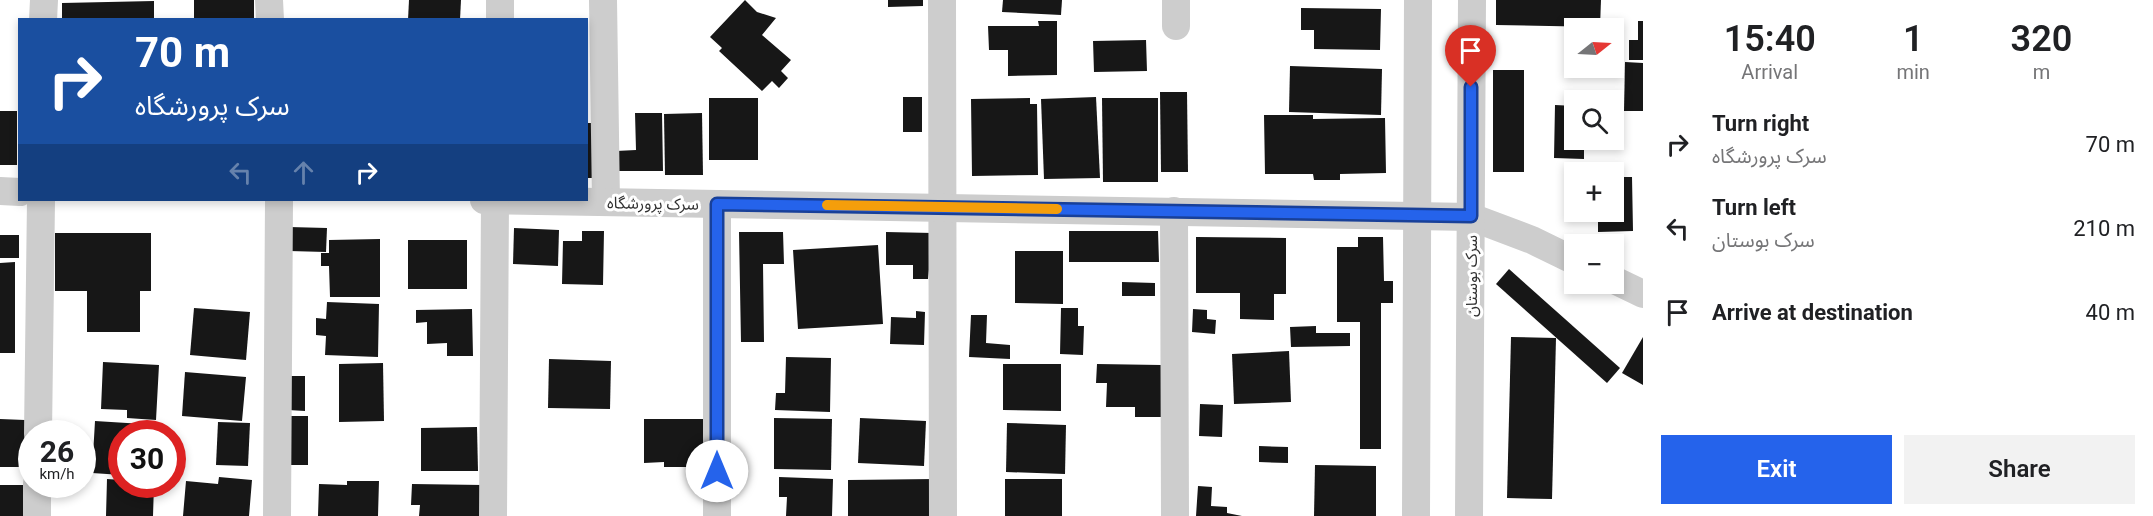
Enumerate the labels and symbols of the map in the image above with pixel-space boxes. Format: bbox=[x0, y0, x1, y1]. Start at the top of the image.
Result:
north arrow bbox=[1564, 18, 1624, 78]
pin bbox=[1445, 25, 1496, 87]
street label: سرک پرورشگاه bbox=[607, 193, 699, 215]
street label: سرک بوستان bbox=[1462, 235, 1481, 317]
speed limit sign: 30 bbox=[108, 420, 186, 498]
position arrow bbox=[685, 439, 749, 503]

